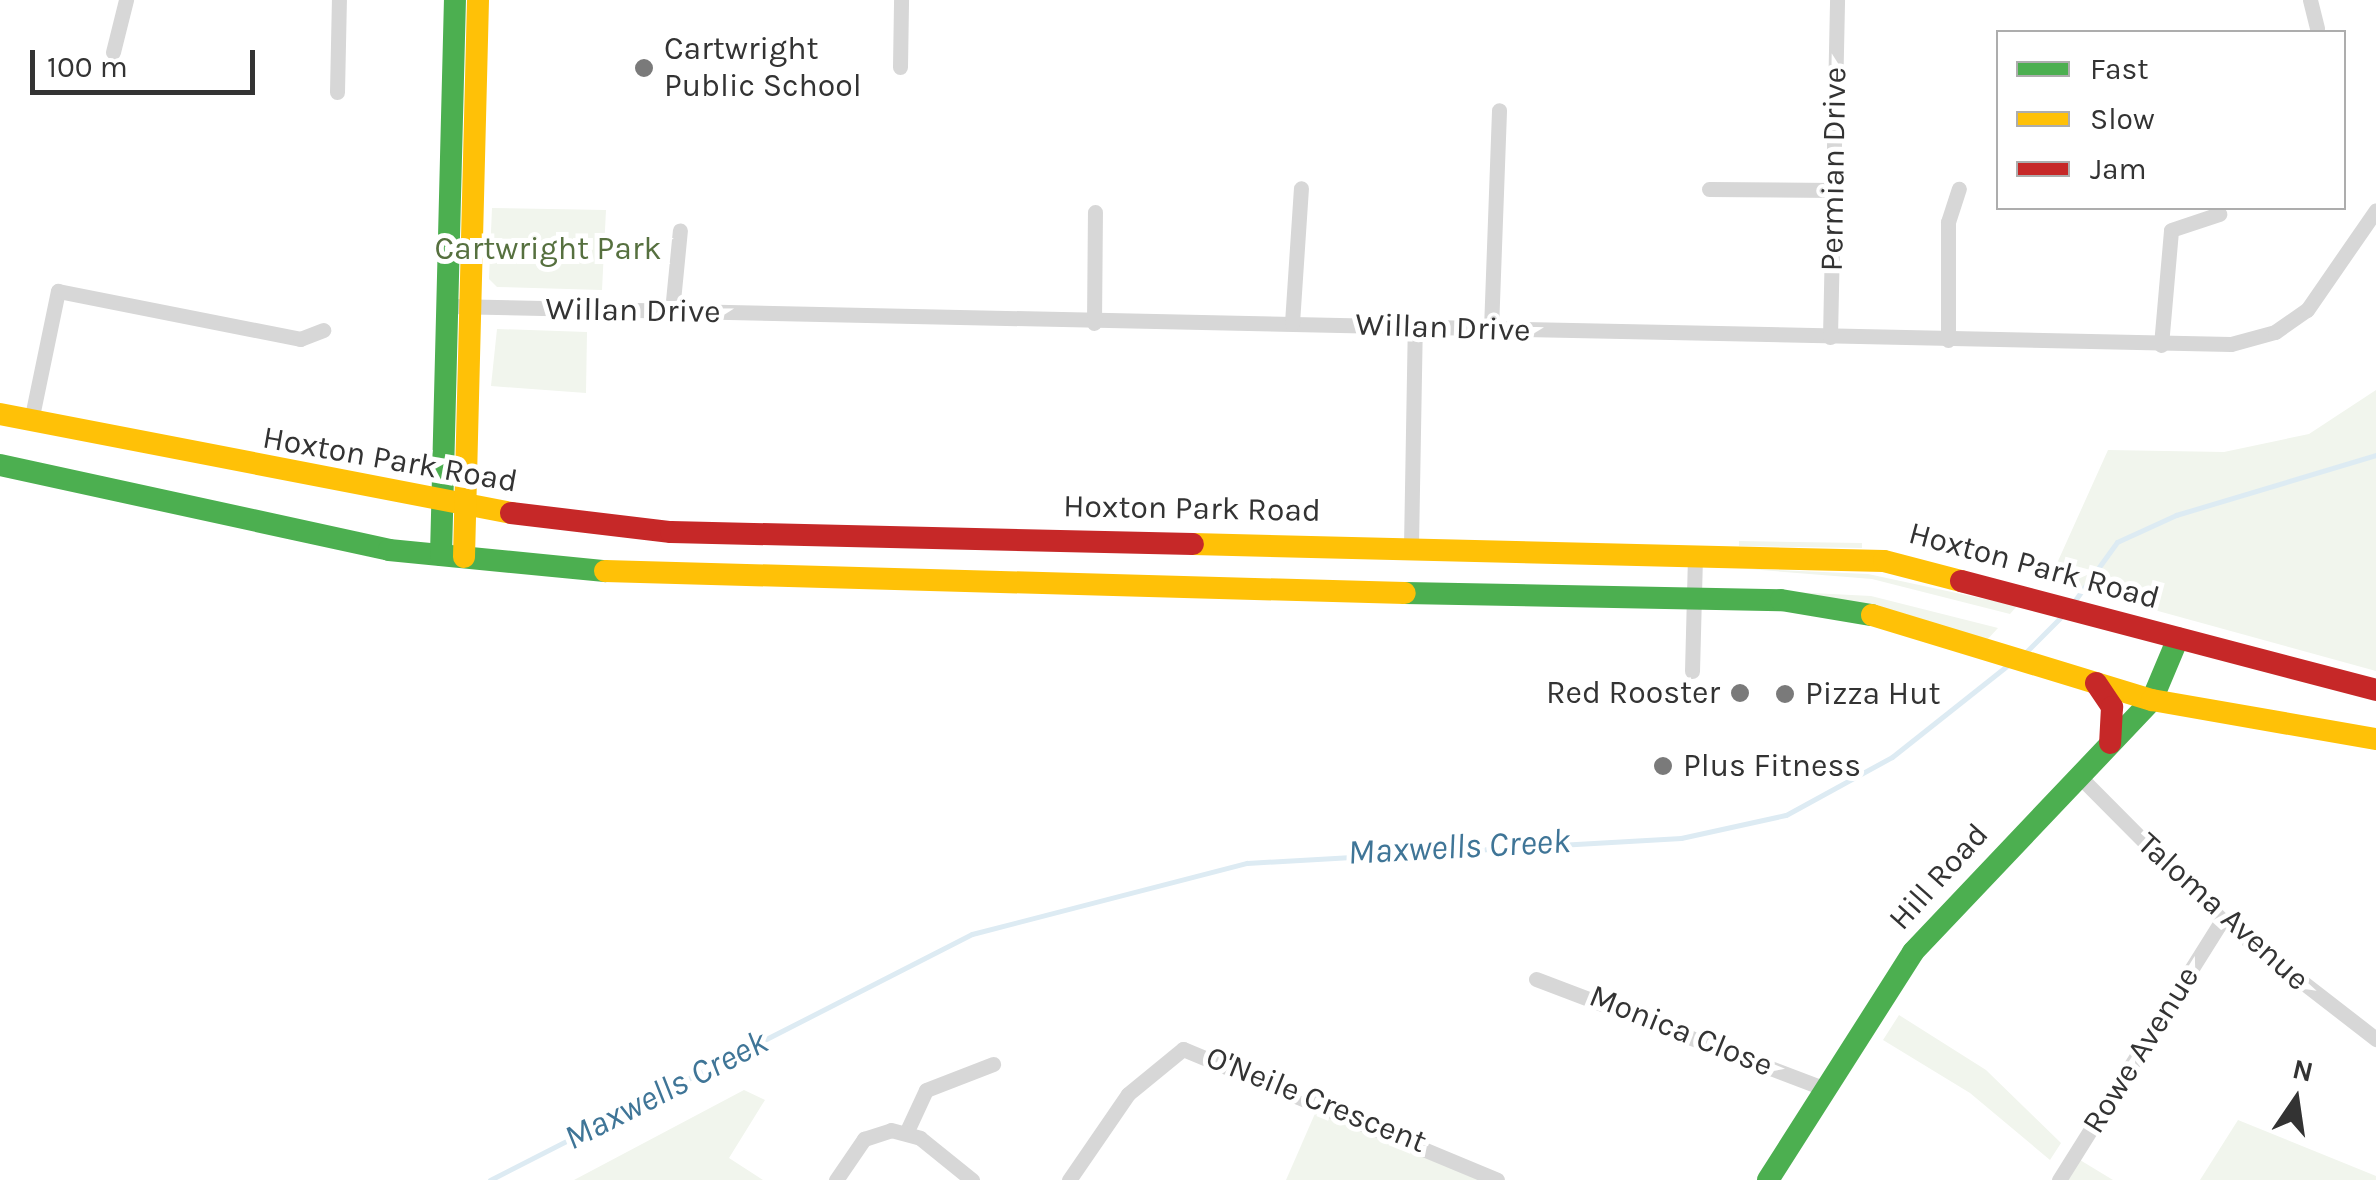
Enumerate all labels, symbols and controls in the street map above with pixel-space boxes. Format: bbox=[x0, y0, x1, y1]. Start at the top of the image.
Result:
scale bar bbox=[35, 30, 260, 92]
legend bbox=[1996, 30, 2346, 210]
place label: Cartwright Public School bbox=[664, 31, 862, 106]
text: 100 m bbox=[47, 49, 128, 85]
text: Fast bbox=[2090, 51, 2149, 87]
marker: Cartwright Public School bbox=[633, 57, 655, 79]
street label: Permian Drive bbox=[1813, 66, 1855, 272]
text: Slow bbox=[2090, 101, 2155, 137]
text: Jam bbox=[2090, 151, 2147, 187]
park label: Cartwright Park bbox=[434, 230, 662, 268]
street label: Willan Drive bbox=[545, 290, 721, 332]
street label: Willan Drive bbox=[1355, 306, 1531, 350]
street label: Hoxton Park Road bbox=[260, 419, 520, 501]
street label: Hoxton Park Road bbox=[1063, 488, 1321, 530]
street label: Hoxton Park Road bbox=[1904, 514, 2164, 618]
place label: Red Rooster bbox=[1546, 674, 1720, 712]
place label: Pizza Hut bbox=[1805, 675, 1941, 713]
marker: Red Rooster bbox=[1729, 682, 1751, 704]
marker: Pizza Hut bbox=[1774, 683, 1796, 705]
place label: Plus Fitness bbox=[1683, 747, 1861, 785]
marker: Plus Fitness bbox=[1652, 755, 1674, 777]
street label: Hill Road bbox=[1881, 816, 1997, 938]
water label: Maxwells Creek bbox=[1347, 820, 1571, 874]
street label: Taloma Avenue bbox=[2129, 825, 2317, 999]
street label: Rowe Avenue bbox=[2074, 959, 2208, 1141]
street label: Monica Close bbox=[1584, 977, 1778, 1085]
water label: Maxwells Creek bbox=[557, 1021, 775, 1159]
street label: O'Neile Crescent bbox=[1200, 1038, 1432, 1162]
north arrow bbox=[2246, 1050, 2346, 1150]
text: N bbox=[2289, 1052, 2316, 1089]

